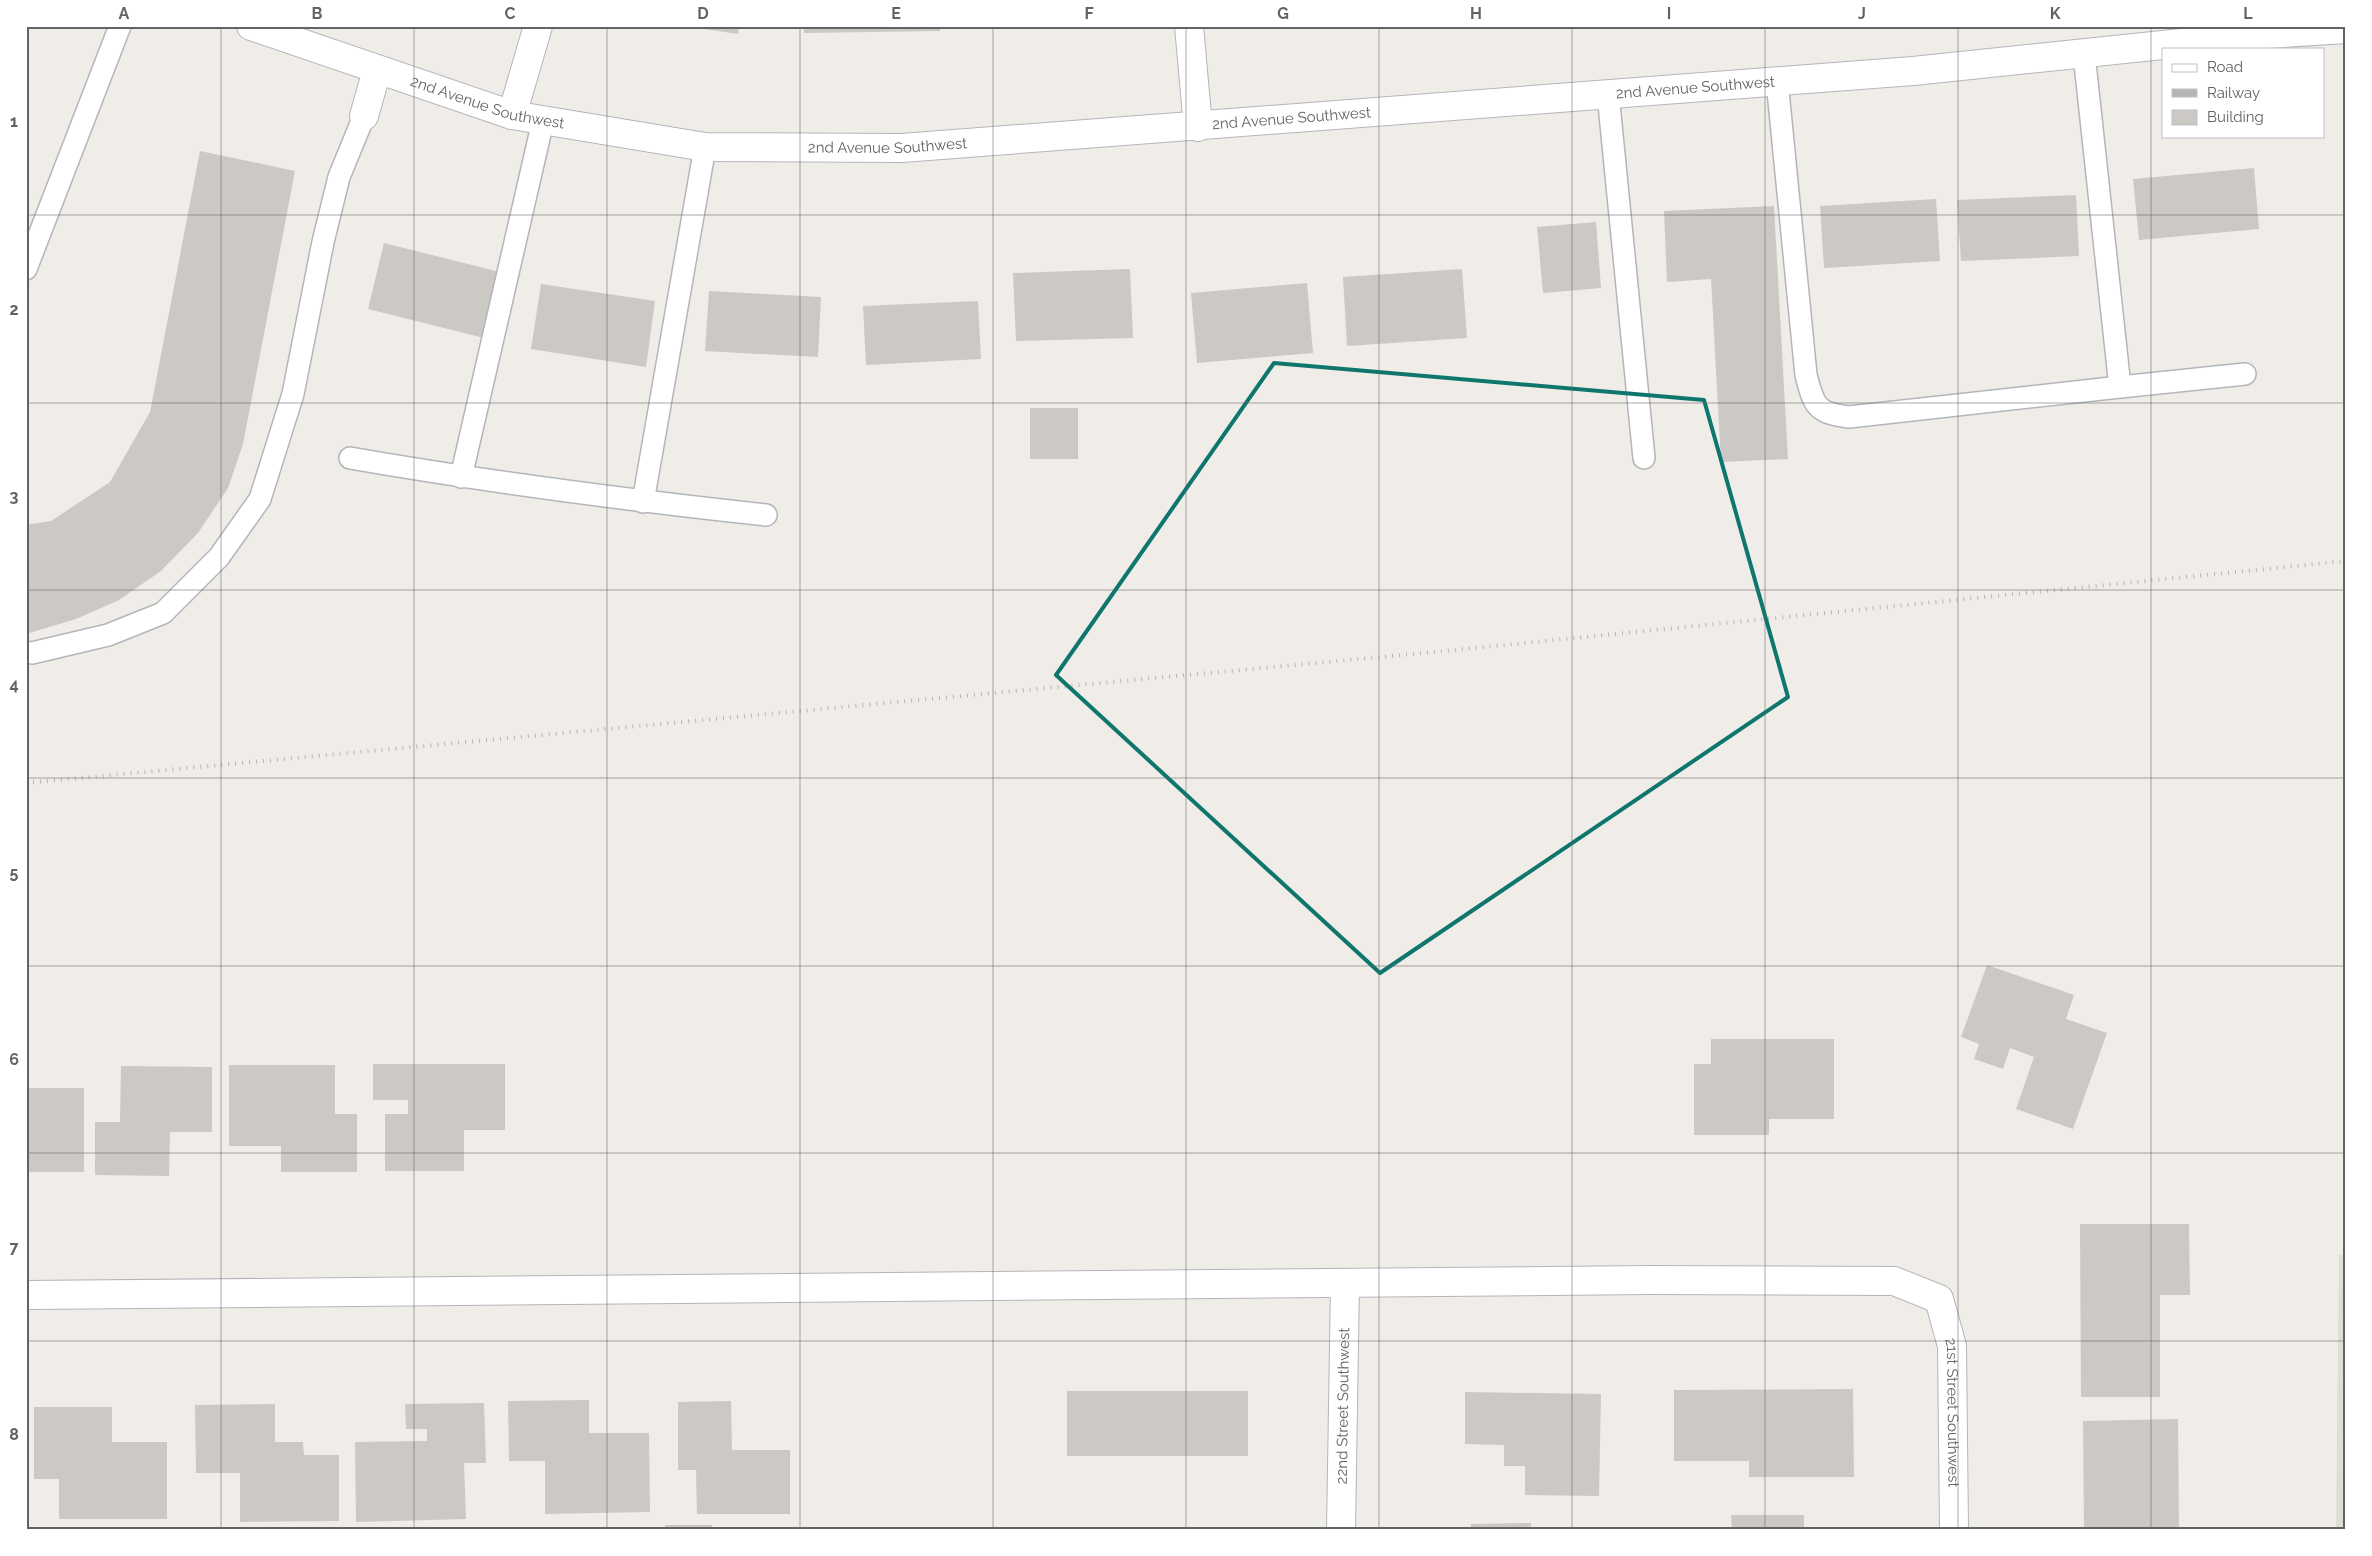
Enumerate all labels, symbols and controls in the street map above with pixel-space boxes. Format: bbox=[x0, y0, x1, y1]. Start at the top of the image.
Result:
text: A bbox=[119, 4, 130, 23]
text: B bbox=[312, 4, 323, 23]
text: C bbox=[505, 4, 516, 23]
text: D bbox=[697, 4, 709, 23]
text: E bbox=[891, 4, 901, 23]
text: F bbox=[1084, 4, 1094, 23]
text: G bbox=[1277, 4, 1289, 23]
text: H bbox=[1470, 4, 1482, 23]
text: I bbox=[1667, 4, 1671, 23]
text: J bbox=[1858, 4, 1866, 23]
text: K bbox=[2050, 4, 2061, 23]
text: L bbox=[2243, 4, 2253, 23]
legend bbox=[2162, 48, 2324, 138]
text: Road bbox=[2207, 58, 2243, 76]
street label: 2nd Avenue Southwest bbox=[408, 72, 566, 133]
street label: 2nd Avenue Southwest bbox=[1615, 73, 1775, 103]
text: Railway bbox=[2207, 84, 2260, 102]
street label: 2nd Avenue Southwest bbox=[1211, 103, 1372, 133]
text: Building bbox=[2207, 108, 2264, 126]
text: 1 bbox=[10, 112, 18, 131]
street label: 2nd Avenue Southwest bbox=[808, 134, 968, 157]
text: 2 bbox=[9, 300, 19, 319]
text: 3 bbox=[10, 487, 19, 506]
text: 4 bbox=[9, 675, 19, 694]
text: 5 bbox=[10, 863, 19, 882]
text: 6 bbox=[9, 1050, 19, 1069]
text: 7 bbox=[10, 1238, 19, 1257]
street label: 22nd Street Southwest bbox=[1333, 1328, 1353, 1484]
street label: 21st Street Southwest bbox=[1941, 1336, 1963, 1487]
text: 8 bbox=[9, 1425, 19, 1444]

